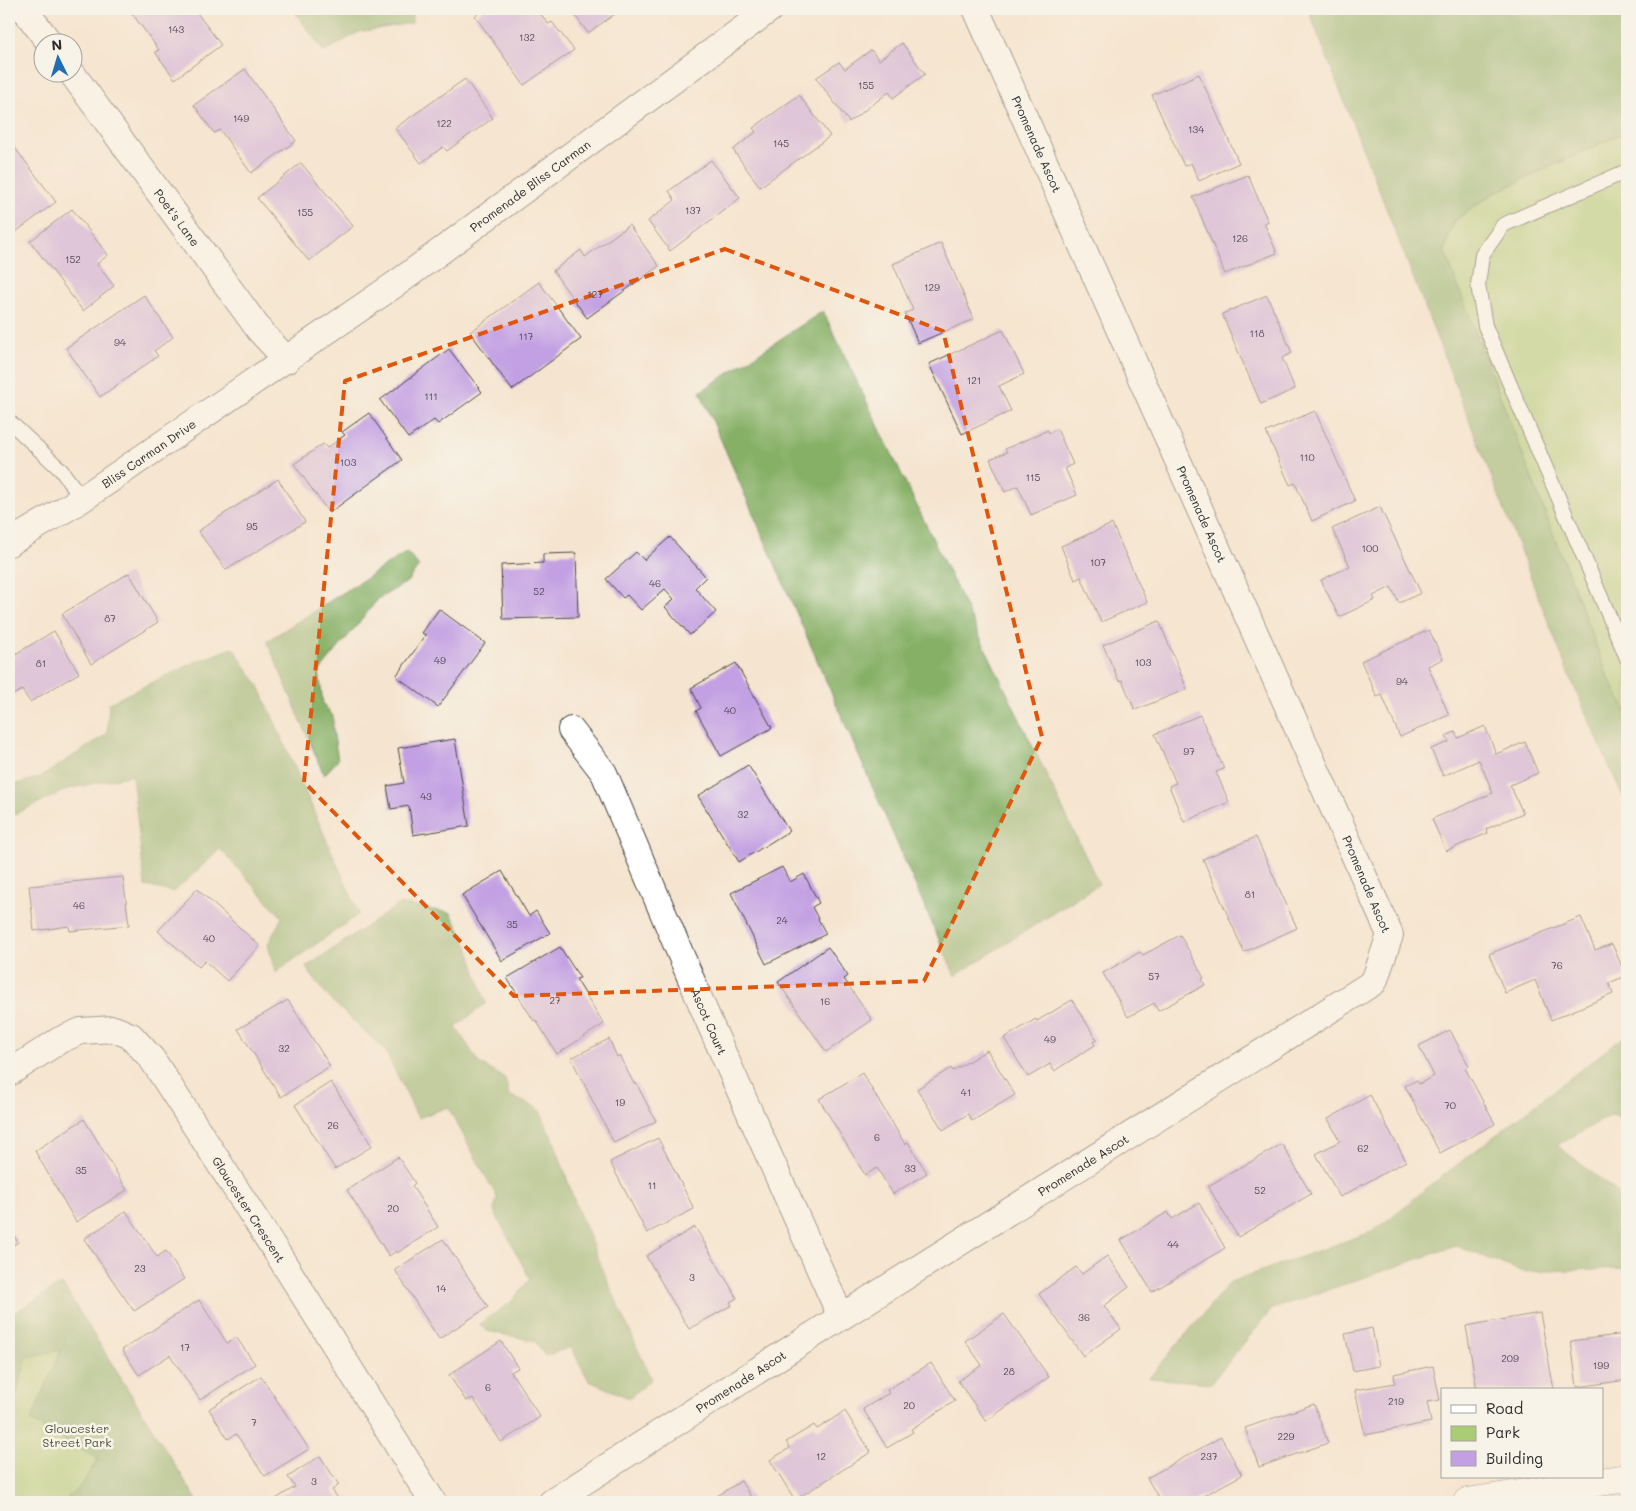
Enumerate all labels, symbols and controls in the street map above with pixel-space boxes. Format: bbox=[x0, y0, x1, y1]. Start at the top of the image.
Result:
house number: 143 bbox=[168, 22, 184, 36]
house number: 132 bbox=[519, 30, 535, 44]
north arrow bbox=[32, 32, 82, 82]
text: N bbox=[51, 35, 63, 54]
house number: 155 bbox=[858, 78, 874, 92]
street label: Promenade Ascot bbox=[1009, 93, 1065, 195]
house number: 149 bbox=[233, 111, 249, 125]
house number: 122 bbox=[436, 116, 452, 130]
house number: 134 bbox=[1188, 122, 1204, 136]
street label: Promenade Bliss Carman bbox=[466, 136, 593, 235]
house number: 145 bbox=[773, 136, 789, 150]
street label: Poet's Lane bbox=[151, 185, 204, 249]
house number: 137 bbox=[685, 203, 701, 217]
house number: 155 bbox=[297, 205, 313, 219]
house number: 126 bbox=[1232, 231, 1248, 245]
house number: 152 bbox=[65, 252, 81, 266]
house number: 129 bbox=[924, 280, 940, 294]
house number: 127 bbox=[587, 287, 603, 301]
house number: 118 bbox=[1250, 326, 1265, 340]
house number: 117 bbox=[519, 329, 534, 343]
house number: 94 bbox=[114, 335, 126, 349]
house number: 121 bbox=[967, 373, 981, 387]
house number: 111 bbox=[424, 389, 438, 403]
street label: Bliss Carman Drive bbox=[98, 415, 199, 491]
house number: 110 bbox=[1299, 450, 1315, 464]
house number: 103 bbox=[340, 455, 356, 469]
street label: Promenade Ascot bbox=[1174, 463, 1230, 565]
house number: 115 bbox=[1026, 470, 1041, 484]
house number: 95 bbox=[246, 519, 258, 533]
house number: 100 bbox=[1362, 541, 1378, 555]
house number: 107 bbox=[1090, 555, 1107, 569]
house number: 46 bbox=[649, 576, 661, 590]
house number: 52 bbox=[533, 584, 545, 598]
house number: 87 bbox=[104, 611, 116, 625]
house number: 49 bbox=[434, 653, 446, 667]
house number: 103 bbox=[1135, 655, 1151, 669]
house number: 81 bbox=[36, 656, 46, 670]
house number: 94 bbox=[1396, 674, 1408, 688]
house number: 40 bbox=[724, 703, 736, 717]
house number: 97 bbox=[1183, 744, 1195, 758]
house number: 43 bbox=[420, 789, 432, 803]
house number: 32 bbox=[737, 807, 749, 821]
street label: Promenade Ascot bbox=[1339, 833, 1395, 935]
house number: 81 bbox=[1245, 887, 1255, 901]
house number: 46 bbox=[73, 898, 85, 912]
house number: 24 bbox=[776, 913, 788, 927]
house number: 35 bbox=[506, 917, 518, 931]
house number: 40 bbox=[203, 931, 215, 945]
house number: 76 bbox=[1551, 958, 1563, 972]
house number: 57 bbox=[1148, 969, 1160, 983]
street label: Ascot Court bbox=[688, 986, 731, 1057]
house number: 27 bbox=[549, 993, 561, 1007]
house number: 16 bbox=[820, 994, 830, 1008]
house number: 49 bbox=[1044, 1032, 1056, 1046]
house number: 32 bbox=[278, 1041, 290, 1055]
house number: 41 bbox=[961, 1085, 971, 1099]
house number: 19 bbox=[615, 1095, 625, 1109]
house number: 70 bbox=[1444, 1098, 1456, 1112]
house number: 26 bbox=[327, 1118, 339, 1132]
house number: 6 bbox=[874, 1130, 880, 1144]
street label: Promenade Ascot bbox=[1035, 1130, 1131, 1199]
house number: 62 bbox=[1357, 1141, 1369, 1155]
street label: Gloucester Crescent bbox=[209, 1153, 289, 1265]
house number: 33 bbox=[904, 1161, 916, 1175]
house number: 35 bbox=[75, 1163, 87, 1177]
house number: 11 bbox=[648, 1178, 656, 1192]
house number: 52 bbox=[1254, 1183, 1266, 1197]
house number: 20 bbox=[387, 1201, 399, 1215]
house number: 44 bbox=[1167, 1237, 1179, 1251]
house number: 23 bbox=[134, 1261, 146, 1275]
house number: 3 bbox=[689, 1270, 695, 1284]
house number: 14 bbox=[436, 1281, 446, 1295]
house number: 36 bbox=[1078, 1310, 1090, 1324]
house number: 17 bbox=[180, 1340, 190, 1354]
street label: Promenade Ascot bbox=[692, 1346, 789, 1416]
house number: 209 bbox=[1501, 1351, 1519, 1365]
house number: 199 bbox=[1593, 1358, 1609, 1372]
house number: 28 bbox=[1003, 1364, 1015, 1378]
house number: 6 bbox=[485, 1380, 491, 1394]
legend bbox=[1441, 1388, 1604, 1478]
house number: 219 bbox=[1388, 1394, 1404, 1408]
house number: 20 bbox=[903, 1398, 915, 1412]
text: Road bbox=[1486, 1398, 1523, 1418]
house number: 7 bbox=[251, 1415, 257, 1429]
park label: Gloucester Street Park bbox=[42, 1420, 112, 1450]
text: Park bbox=[1486, 1422, 1520, 1442]
house number: 229 bbox=[1277, 1429, 1295, 1443]
text: Building bbox=[1486, 1448, 1543, 1468]
house number: 12 bbox=[816, 1449, 826, 1463]
house number: 237 bbox=[1201, 1449, 1218, 1463]
house number: 3 bbox=[311, 1474, 317, 1488]

